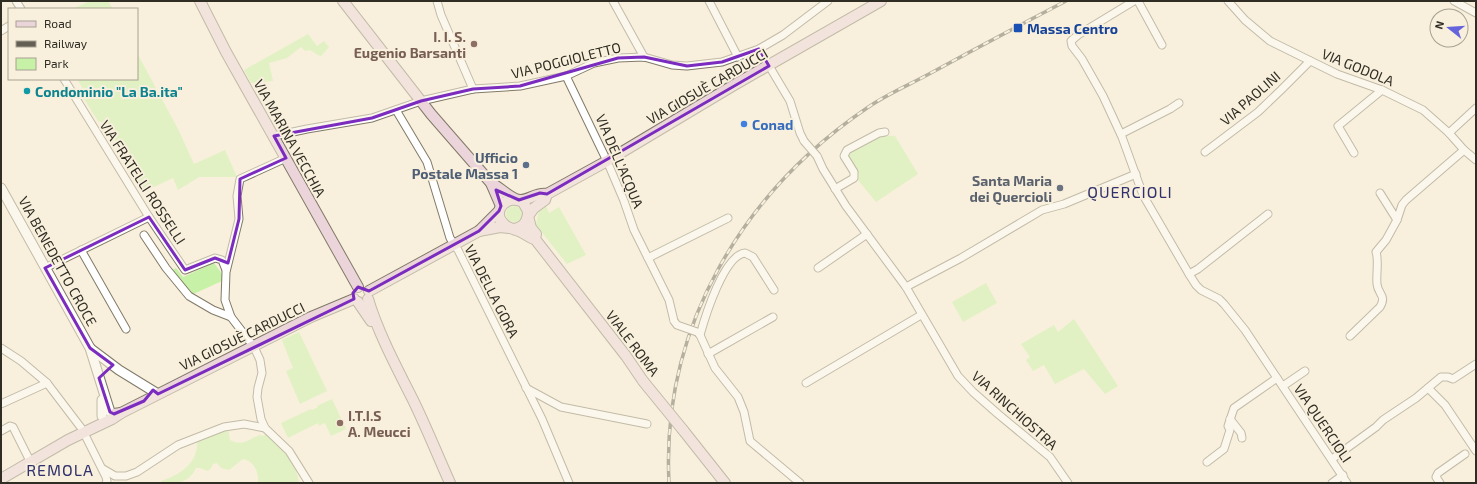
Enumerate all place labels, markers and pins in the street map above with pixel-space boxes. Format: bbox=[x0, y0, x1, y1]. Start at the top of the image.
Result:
place label: Massa Centro bbox=[1027, 20, 1118, 37]
marker: Massa Centro bbox=[1012, 22, 1024, 34]
place label: I. I. S. Eugenio Barsanti bbox=[354, 28, 466, 61]
marker: I. I. S. Eugenio Barsanti bbox=[469, 39, 479, 49]
place label: Condominio "La Ba.ita" bbox=[35, 83, 183, 100]
marker: Condominio "La Ba.ita" bbox=[22, 86, 32, 96]
place label: Conad bbox=[752, 116, 793, 133]
marker: Conad bbox=[739, 119, 749, 129]
place label: Ufficio Postale Massa 1 bbox=[412, 149, 518, 182]
marker: Ufficio Postale Massa 1 bbox=[521, 160, 531, 170]
place label: Santa Maria dei Quercioli bbox=[969, 172, 1052, 206]
marker: Santa Maria dei Quercioli bbox=[1055, 183, 1065, 193]
place label: I.T.I.S A. Meucci bbox=[348, 407, 411, 440]
marker: I.T.I.S A. Meucci bbox=[335, 418, 345, 428]

